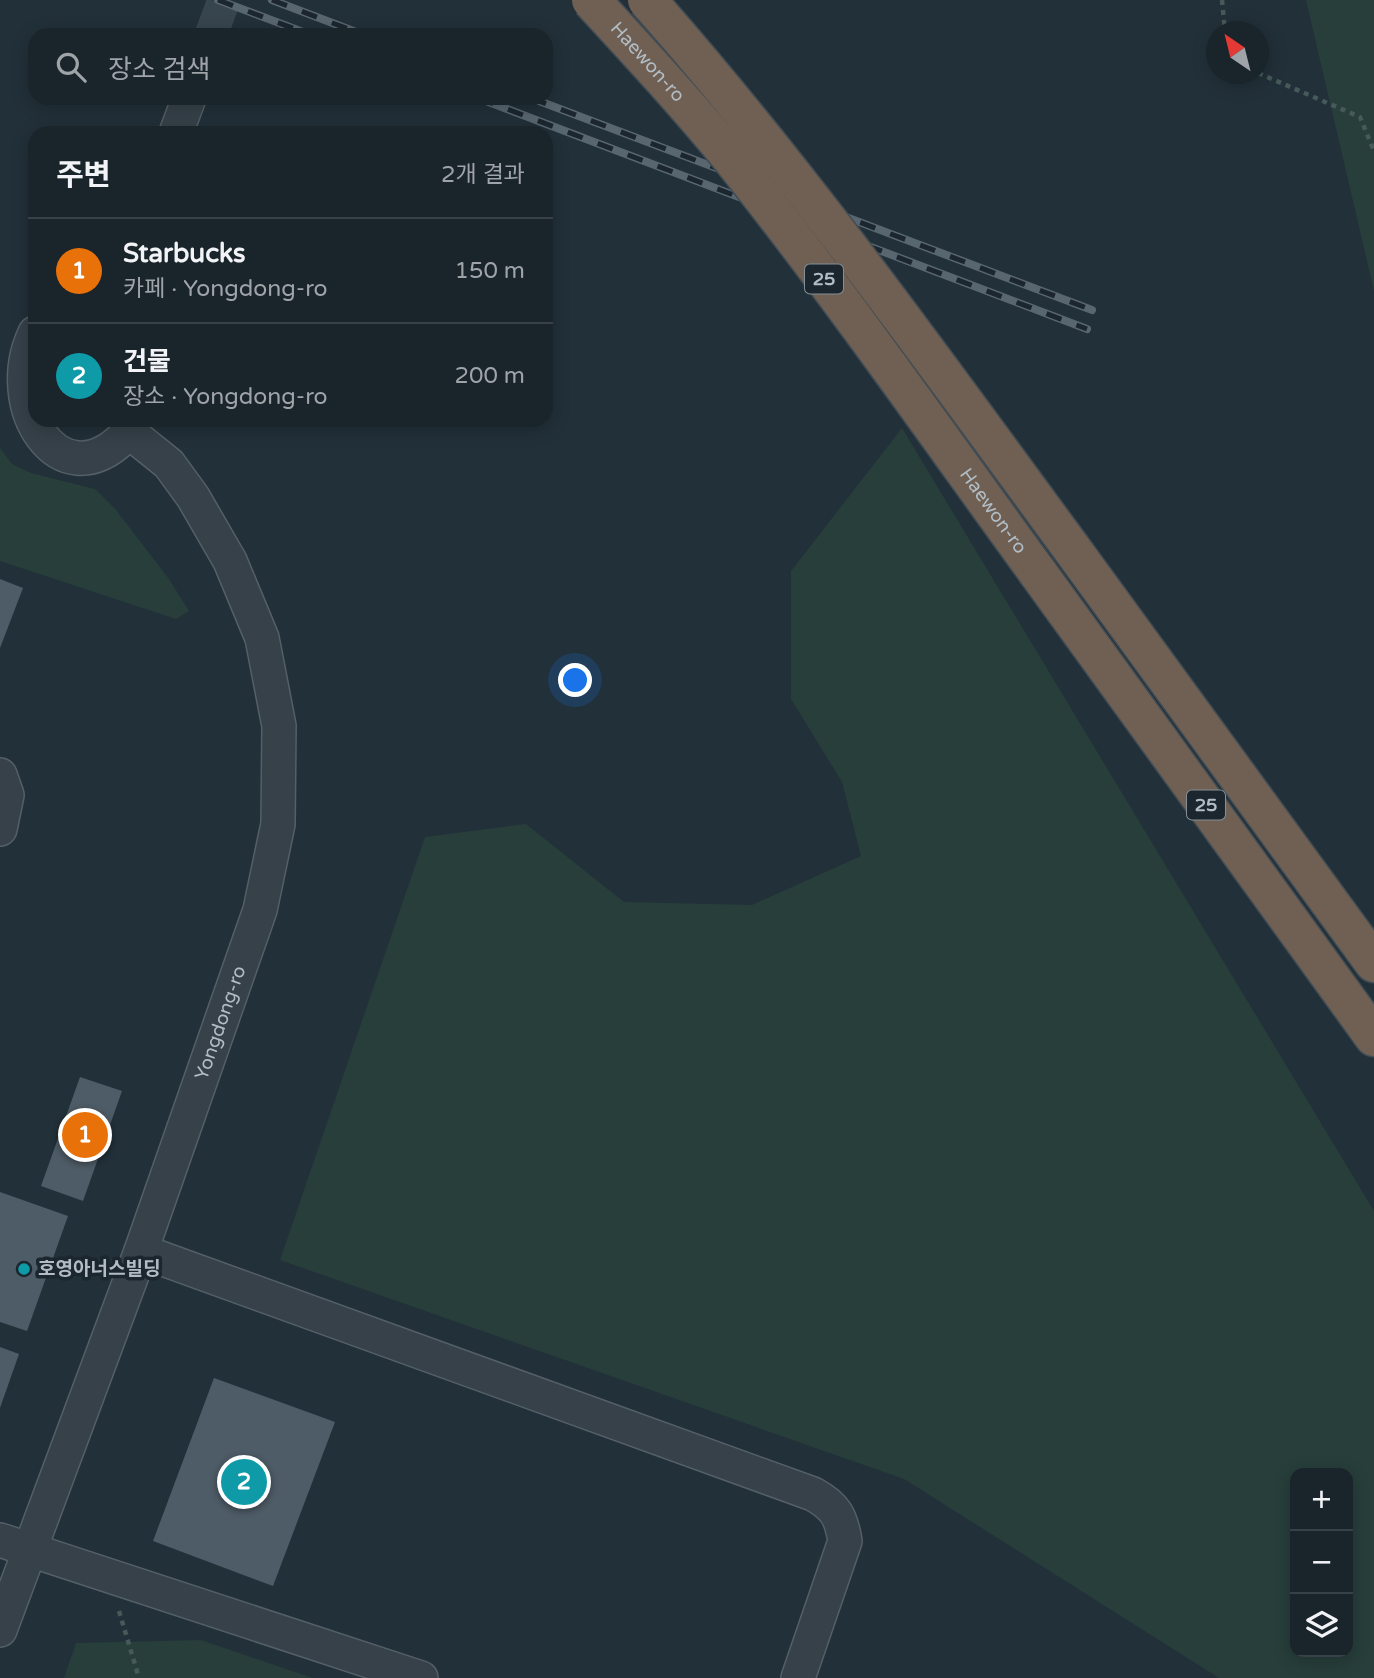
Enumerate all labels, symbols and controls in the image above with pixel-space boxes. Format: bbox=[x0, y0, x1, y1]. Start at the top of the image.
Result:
street label: Haewon-ro bbox=[606, 18, 689, 106]
north arrow bbox=[1206, 21, 1269, 84]
search box bbox=[28, 28, 553, 105]
icon: search bbox=[52, 48, 90, 86]
text: 장소 검색 bbox=[108, 54, 210, 85]
text: 주변 bbox=[56, 157, 111, 194]
text: 2개 결과 bbox=[441, 161, 525, 189]
text: Starbucks bbox=[123, 238, 246, 269]
text: 1 bbox=[72, 257, 86, 285]
text: 150 m bbox=[455, 257, 525, 285]
road number: 25 bbox=[805, 264, 843, 293]
text: 카페 · Yongdong-ro bbox=[123, 275, 328, 303]
text: 건물 bbox=[123, 346, 171, 377]
text: 2 bbox=[72, 362, 86, 390]
text: 200 m bbox=[455, 362, 525, 390]
text: 장소 · Yongdong-ro bbox=[123, 383, 328, 411]
street label: Haewon-ro bbox=[955, 464, 1031, 558]
your location bbox=[558, 663, 592, 697]
road number: 25 bbox=[1187, 790, 1225, 820]
street label: Yongdong-ro bbox=[191, 963, 251, 1083]
pin: 1 bbox=[62, 1109, 108, 1161]
place label: 호영아너스빌딩 bbox=[38, 1258, 160, 1280]
marker: 호영아너스빌딩 bbox=[16, 1261, 32, 1277]
pin: 2 bbox=[221, 1456, 267, 1508]
map controls bbox=[1290, 1468, 1353, 1657]
button: + bbox=[1290, 1468, 1353, 1531]
button: − bbox=[1290, 1531, 1353, 1594]
button: layers bbox=[1290, 1594, 1353, 1657]

